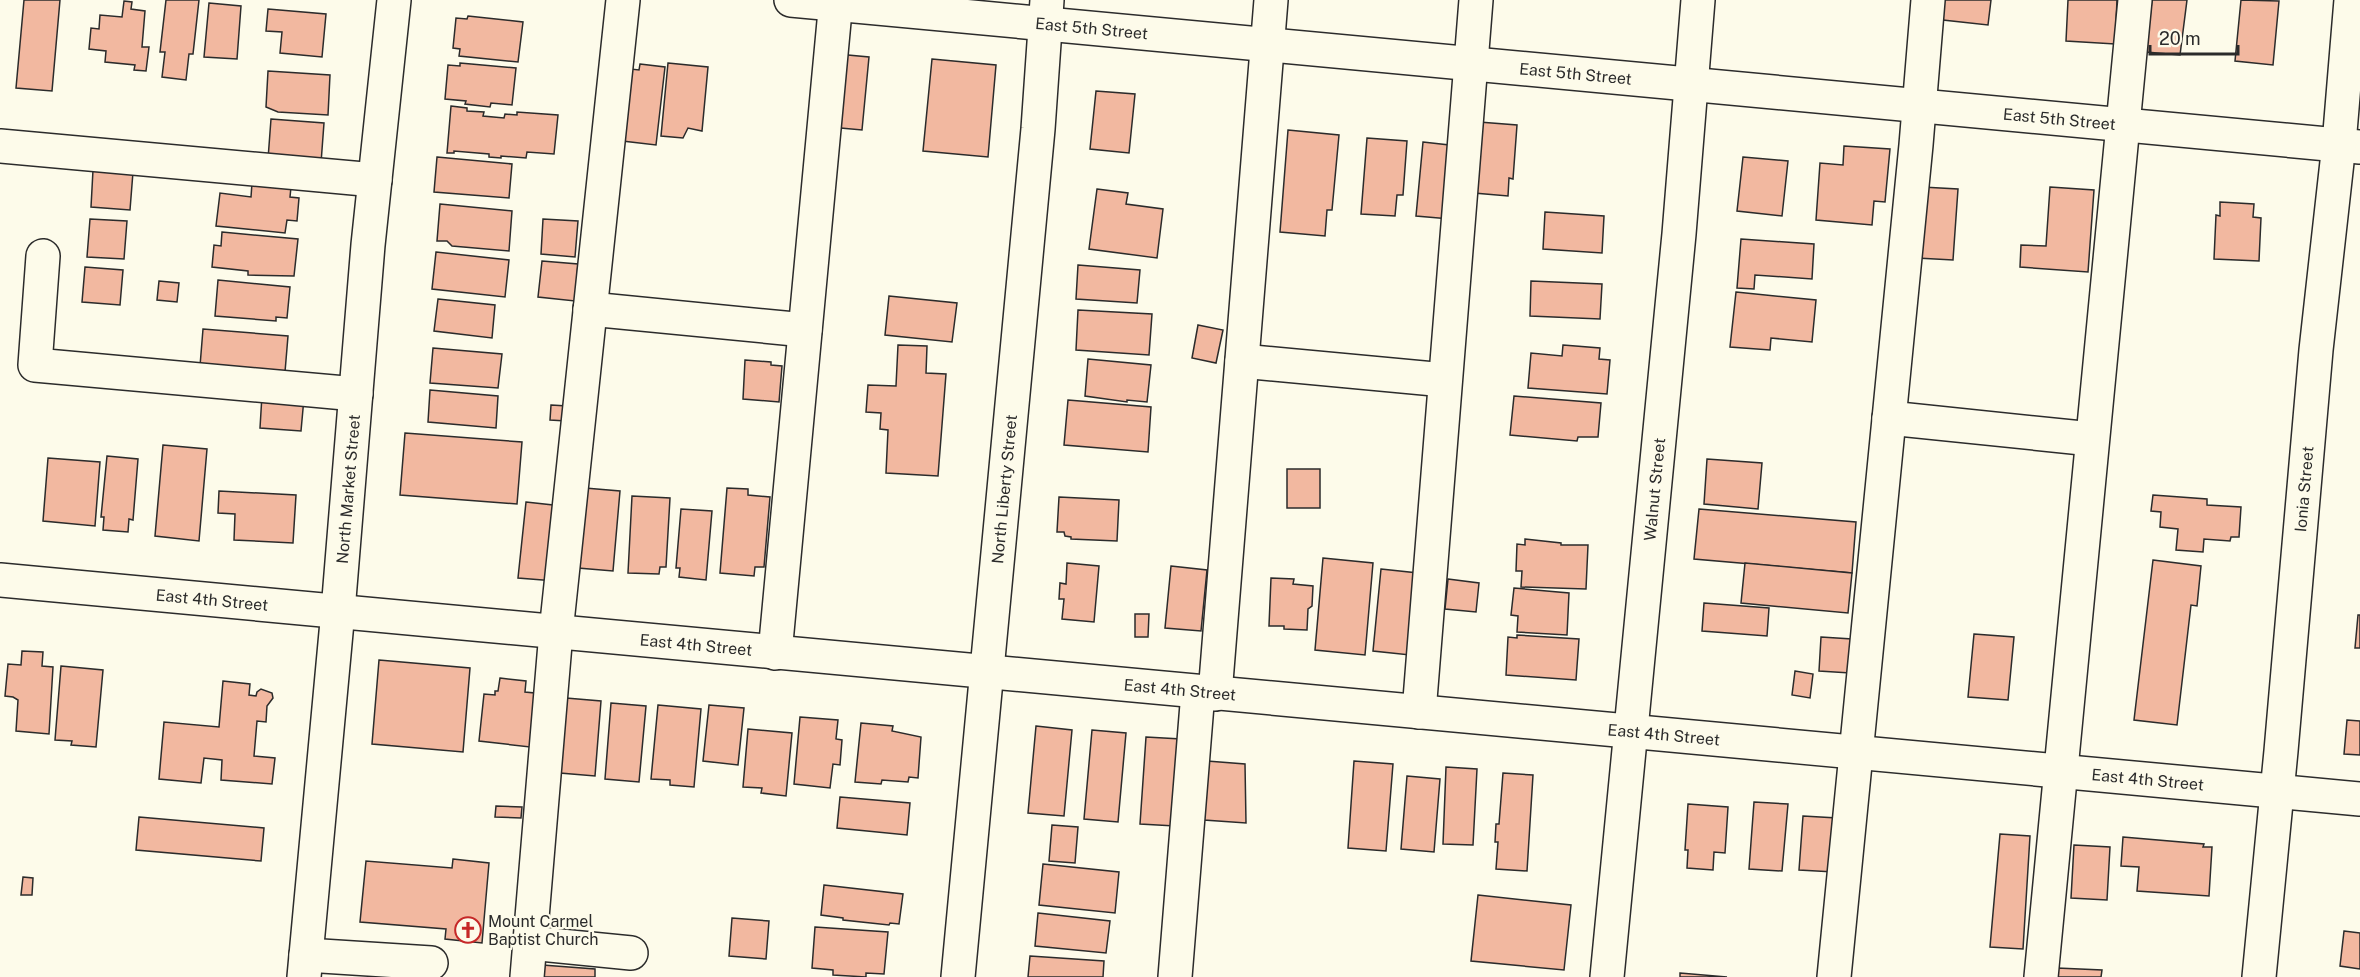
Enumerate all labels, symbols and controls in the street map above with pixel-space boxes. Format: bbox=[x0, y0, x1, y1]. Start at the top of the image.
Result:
street label: East 5th Street bbox=[1035, 13, 1149, 43]
scale bar bbox=[2150, 18, 2238, 56]
text: 20 m bbox=[2159, 28, 2201, 49]
street label: East 5th Street bbox=[1518, 59, 1633, 88]
street label: East 5th Street bbox=[2002, 104, 2117, 134]
street label: North Market Street bbox=[332, 414, 364, 564]
street label: North Liberty Street bbox=[988, 414, 1021, 565]
street label: Walnut Street bbox=[1640, 437, 1669, 542]
street label: Ionia Street bbox=[2291, 445, 2317, 533]
street label: East 4th Street bbox=[155, 585, 269, 614]
street label: East 4th Street bbox=[639, 630, 753, 659]
street label: East 4th Street bbox=[1123, 675, 1237, 704]
street label: East 4th Street bbox=[1607, 720, 1721, 749]
street label: East 4th Street bbox=[2091, 765, 2205, 794]
place label: Mount Carmel Baptist Church bbox=[488, 912, 599, 949]
church icon: Mount Carmel Baptist Church bbox=[453, 915, 483, 945]

